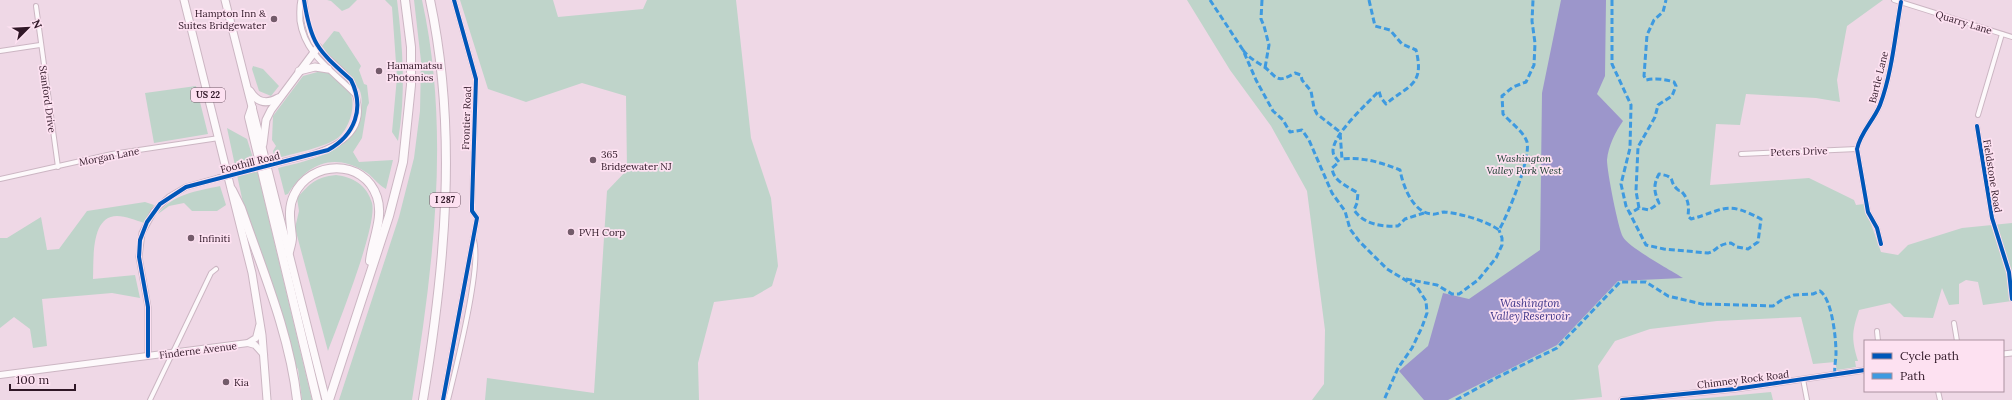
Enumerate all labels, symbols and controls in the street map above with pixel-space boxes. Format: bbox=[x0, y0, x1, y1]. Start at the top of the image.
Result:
place label: Hampton Inn & Suites Bridgewater bbox=[178, 7, 267, 32]
north arrow bbox=[8, 8, 48, 48]
street label: Quarry Lane bbox=[1934, 8, 1994, 37]
marker: Hampton Inn & Suites Bridgewater bbox=[269, 14, 279, 24]
text: N bbox=[29, 17, 45, 31]
street label: Bartle Lane bbox=[1866, 49, 1891, 104]
place label: Hamamatsu Photonics bbox=[387, 59, 443, 84]
street label: Stanford Drive bbox=[36, 65, 59, 134]
marker: Hamamatsu Photonics bbox=[374, 66, 384, 76]
street label: Frontier Road bbox=[459, 86, 474, 150]
road number: US 22 bbox=[191, 88, 225, 102]
street label: Fieldstone Road bbox=[1980, 139, 2005, 214]
street label: Morgan Lane bbox=[78, 144, 141, 169]
street label: Peters Drive bbox=[1770, 144, 1828, 159]
place label: 365 Bridgewater NJ bbox=[601, 148, 672, 173]
street label: Foothill Road bbox=[219, 149, 281, 176]
park label: Washington Valley Park West bbox=[1486, 152, 1562, 177]
marker: 365 Bridgewater NJ bbox=[588, 155, 598, 165]
road number: I 287 bbox=[430, 193, 460, 207]
place label: PVH Corp bbox=[579, 226, 625, 239]
marker: PVH Corp bbox=[566, 227, 576, 237]
place label: Infiniti bbox=[199, 232, 230, 245]
marker: Infiniti bbox=[186, 233, 196, 243]
water label: Washington Valley Reservoir bbox=[1490, 296, 1571, 323]
street label: Finderne Avenue bbox=[159, 339, 238, 362]
legend bbox=[1864, 340, 2004, 392]
text: Cycle path bbox=[1900, 348, 1959, 363]
scale bar bbox=[10, 366, 75, 392]
street label: Chimney Rock Road bbox=[1696, 367, 1790, 392]
text: Path bbox=[1900, 368, 1925, 383]
text: 100 m bbox=[16, 372, 49, 387]
place label: Kia bbox=[234, 376, 249, 389]
marker: Kia bbox=[221, 377, 231, 387]

